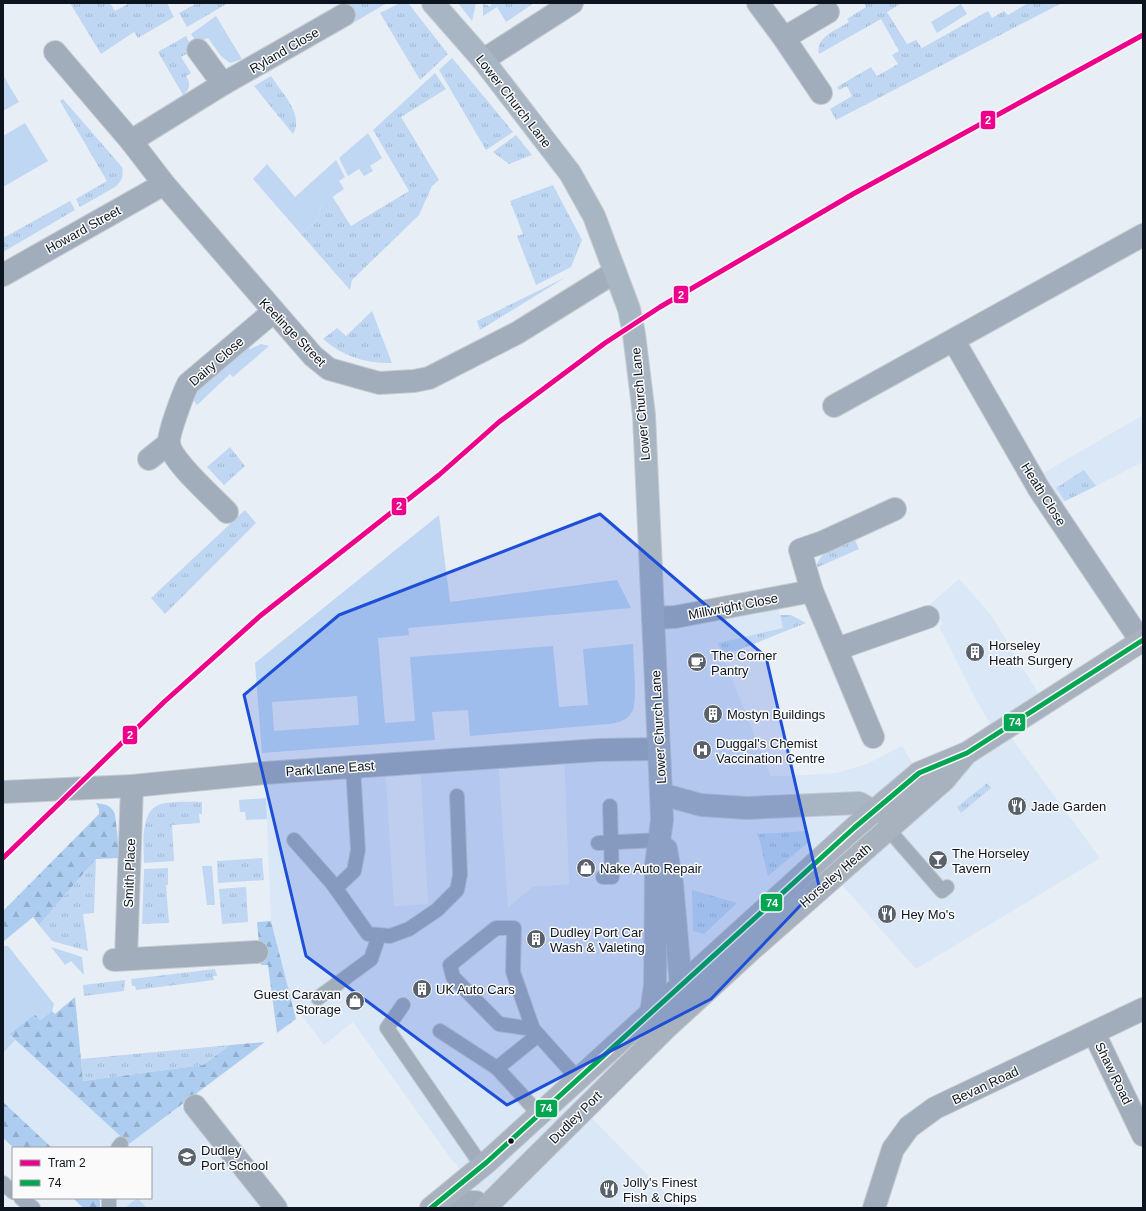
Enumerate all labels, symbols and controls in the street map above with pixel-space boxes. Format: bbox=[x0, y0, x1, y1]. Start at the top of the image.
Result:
street label: Ryland Close bbox=[247, 25, 321, 76]
street label: Lower Church Lane bbox=[473, 52, 554, 151]
line badge: 2 bbox=[980, 110, 996, 130]
text: 2 bbox=[985, 114, 991, 126]
street label: Howard Street bbox=[43, 203, 124, 256]
line badge: 2 bbox=[673, 285, 689, 304]
text: 2 bbox=[678, 289, 684, 301]
street label: Keelinge Street bbox=[256, 295, 329, 370]
street label: Dairy Close bbox=[186, 334, 247, 389]
street label: Lower Church Lane bbox=[628, 347, 653, 461]
street label: Heath Close bbox=[1018, 460, 1069, 529]
line badge: 2 bbox=[391, 497, 407, 516]
text: 2 bbox=[396, 500, 402, 512]
street label: Millwright Close bbox=[687, 590, 779, 623]
place label: Horseley Heath Surgery bbox=[989, 638, 1073, 668]
building icon: Horseley Heath Surgery bbox=[964, 641, 986, 663]
place label: The Corner Pantry bbox=[711, 648, 777, 678]
cafe icon: The Corner Pantry bbox=[686, 651, 708, 673]
street label: Lower Church Lane bbox=[648, 670, 669, 784]
building icon: Mostyn Buildings bbox=[702, 703, 724, 725]
place label: Mostyn Buildings bbox=[727, 707, 826, 722]
line badge: 74 bbox=[1003, 713, 1026, 732]
text: 74 bbox=[1009, 716, 1022, 728]
line badge: 2 bbox=[122, 725, 138, 745]
text: 2 bbox=[127, 729, 133, 741]
place label: Duggal's Chemist Vaccination Centre bbox=[716, 736, 825, 766]
hospital icon: Duggal's Chemist Vaccination Centre bbox=[691, 739, 713, 761]
street label: Park Lane East bbox=[285, 758, 375, 779]
restaurant icon: Jade Garden bbox=[1006, 795, 1028, 817]
place label: Jade Garden bbox=[1031, 799, 1106, 814]
street label: Smith Place bbox=[121, 838, 138, 908]
street label: Horseley Heath bbox=[797, 840, 874, 910]
place label: The Horseley Tavern bbox=[952, 846, 1030, 876]
bar icon: The Horseley Tavern bbox=[927, 849, 949, 871]
shop icon: Nake Auto Repair bbox=[575, 857, 597, 879]
place label: Nake Auto Repair bbox=[600, 861, 703, 876]
line badge: 74 bbox=[760, 893, 783, 912]
text: 74 bbox=[766, 897, 779, 909]
restaurant icon: Hey Mo's bbox=[876, 903, 898, 925]
place label: Hey Mo's bbox=[901, 907, 955, 922]
place label: Dudley Port Car Wash & Valeting bbox=[550, 925, 645, 955]
building icon: Dudley Port Car Wash & Valeting bbox=[525, 928, 547, 950]
building icon: UK Auto Cars bbox=[411, 978, 433, 1000]
place label: UK Auto Cars bbox=[436, 982, 515, 997]
place label: Guest Caravan Storage bbox=[254, 987, 341, 1017]
shop icon: Guest Caravan Storage bbox=[344, 990, 366, 1012]
street label: Shaw Road bbox=[1092, 1040, 1135, 1107]
street label: Bevan Road bbox=[950, 1064, 1021, 1107]
street label: Dudley Port bbox=[546, 1088, 605, 1147]
line badge: 74 bbox=[535, 1099, 558, 1118]
text: 74 bbox=[540, 1102, 553, 1114]
unlabelled marker bbox=[506, 1136, 516, 1146]
place label: Dudley Port School bbox=[201, 1143, 268, 1173]
school or university icon: Dudley Port School bbox=[176, 1146, 198, 1168]
legend bbox=[12, 1147, 152, 1199]
text: Tram 2 bbox=[48, 1156, 86, 1170]
place label: Jolly's Finest Fish & Chips bbox=[623, 1175, 697, 1205]
text: 74 bbox=[48, 1176, 62, 1190]
restaurant icon: Jolly's Finest Fish & Chips bbox=[598, 1178, 620, 1200]

